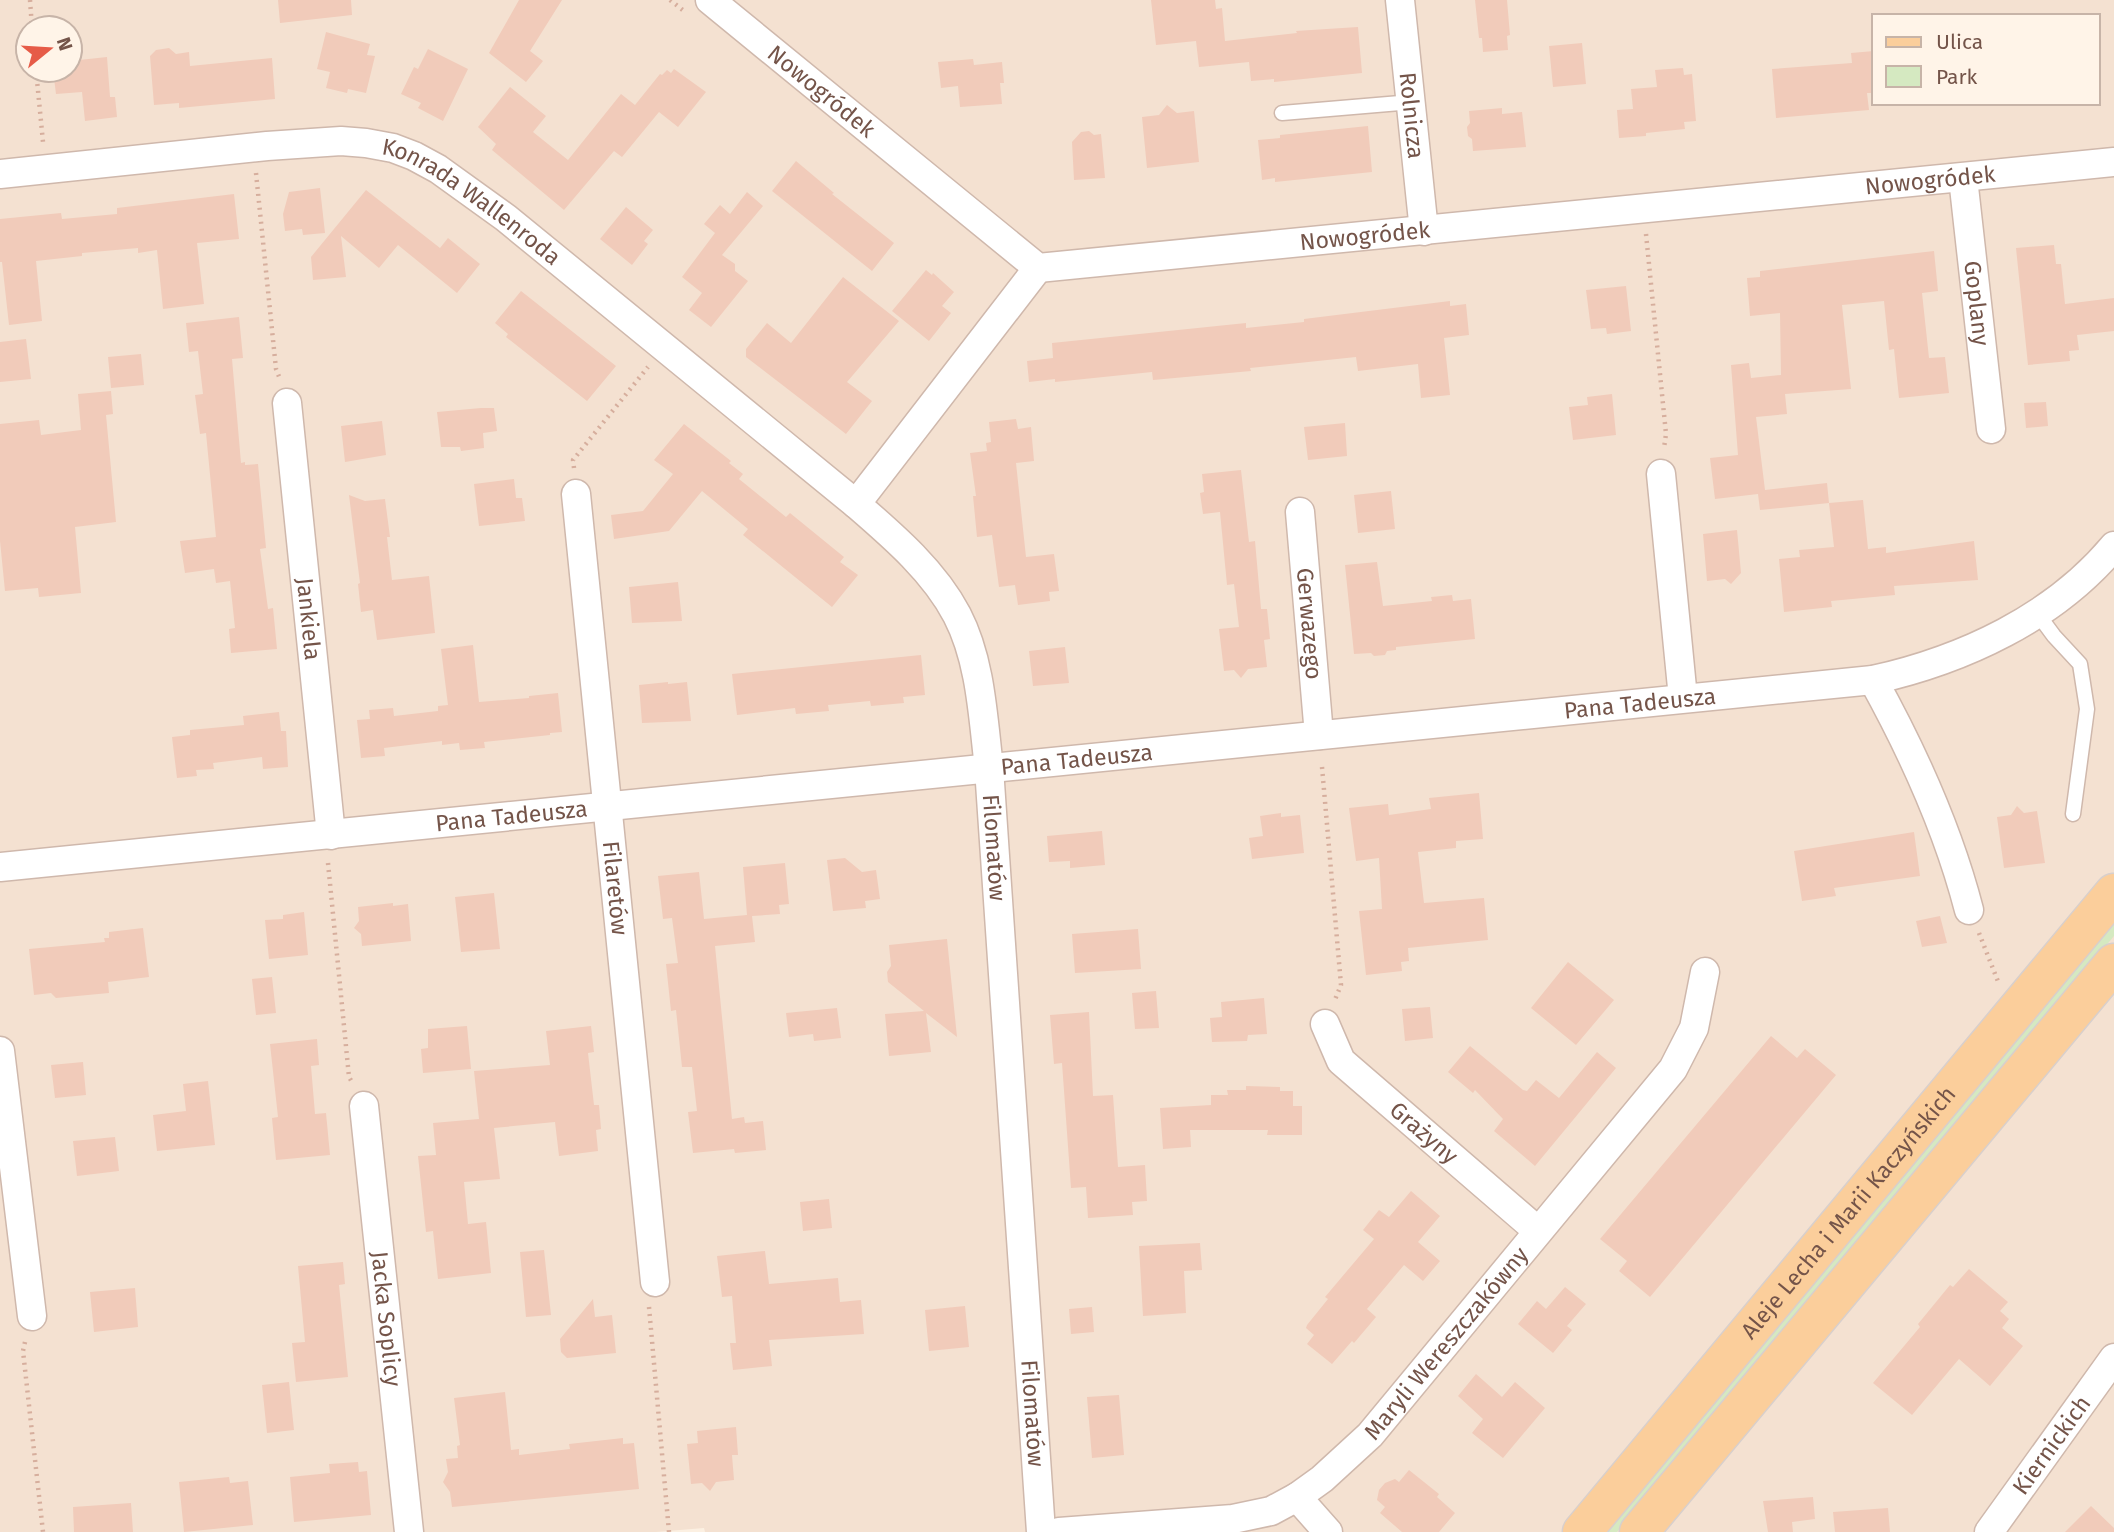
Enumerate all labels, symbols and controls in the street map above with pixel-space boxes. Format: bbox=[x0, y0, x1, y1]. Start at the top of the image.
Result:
north arrow bbox=[14, 14, 84, 84]
legend bbox=[1872, 14, 2100, 105]
text: Ulica bbox=[1936, 29, 1983, 55]
text: N bbox=[52, 34, 78, 53]
street label: Nowogródek bbox=[762, 39, 881, 143]
text: Park bbox=[1936, 64, 1978, 90]
street label: Rolnicza bbox=[1394, 71, 1430, 160]
street label: Konrada Wallenroda bbox=[380, 132, 567, 271]
street label: Nowogródek bbox=[1864, 160, 1997, 200]
street label: Nowogródek bbox=[1298, 215, 1432, 256]
street label: Goplany bbox=[1958, 259, 1996, 348]
street label: Gerwazego bbox=[1291, 567, 1328, 681]
street label: Jankiela bbox=[291, 576, 327, 662]
street label: Pana Tadeusza bbox=[1562, 682, 1717, 725]
street label: Pana Tadeusza bbox=[999, 738, 1154, 781]
street label: Filomatów bbox=[977, 793, 1012, 903]
street label: Pana Tadeusza bbox=[434, 794, 589, 837]
street label: Filaretów bbox=[597, 839, 634, 937]
street label: Aleje Lecha i Marii Kaczyńskich bbox=[1735, 1080, 1961, 1344]
street label: Grażyny bbox=[1384, 1096, 1464, 1170]
street label: Maryli Wereszczakówny bbox=[1358, 1240, 1534, 1445]
street label: Jacka Soplicy bbox=[365, 1250, 408, 1388]
street label: Filomatów bbox=[1015, 1359, 1051, 1468]
street label: Kiernickich bbox=[2006, 1390, 2096, 1500]

